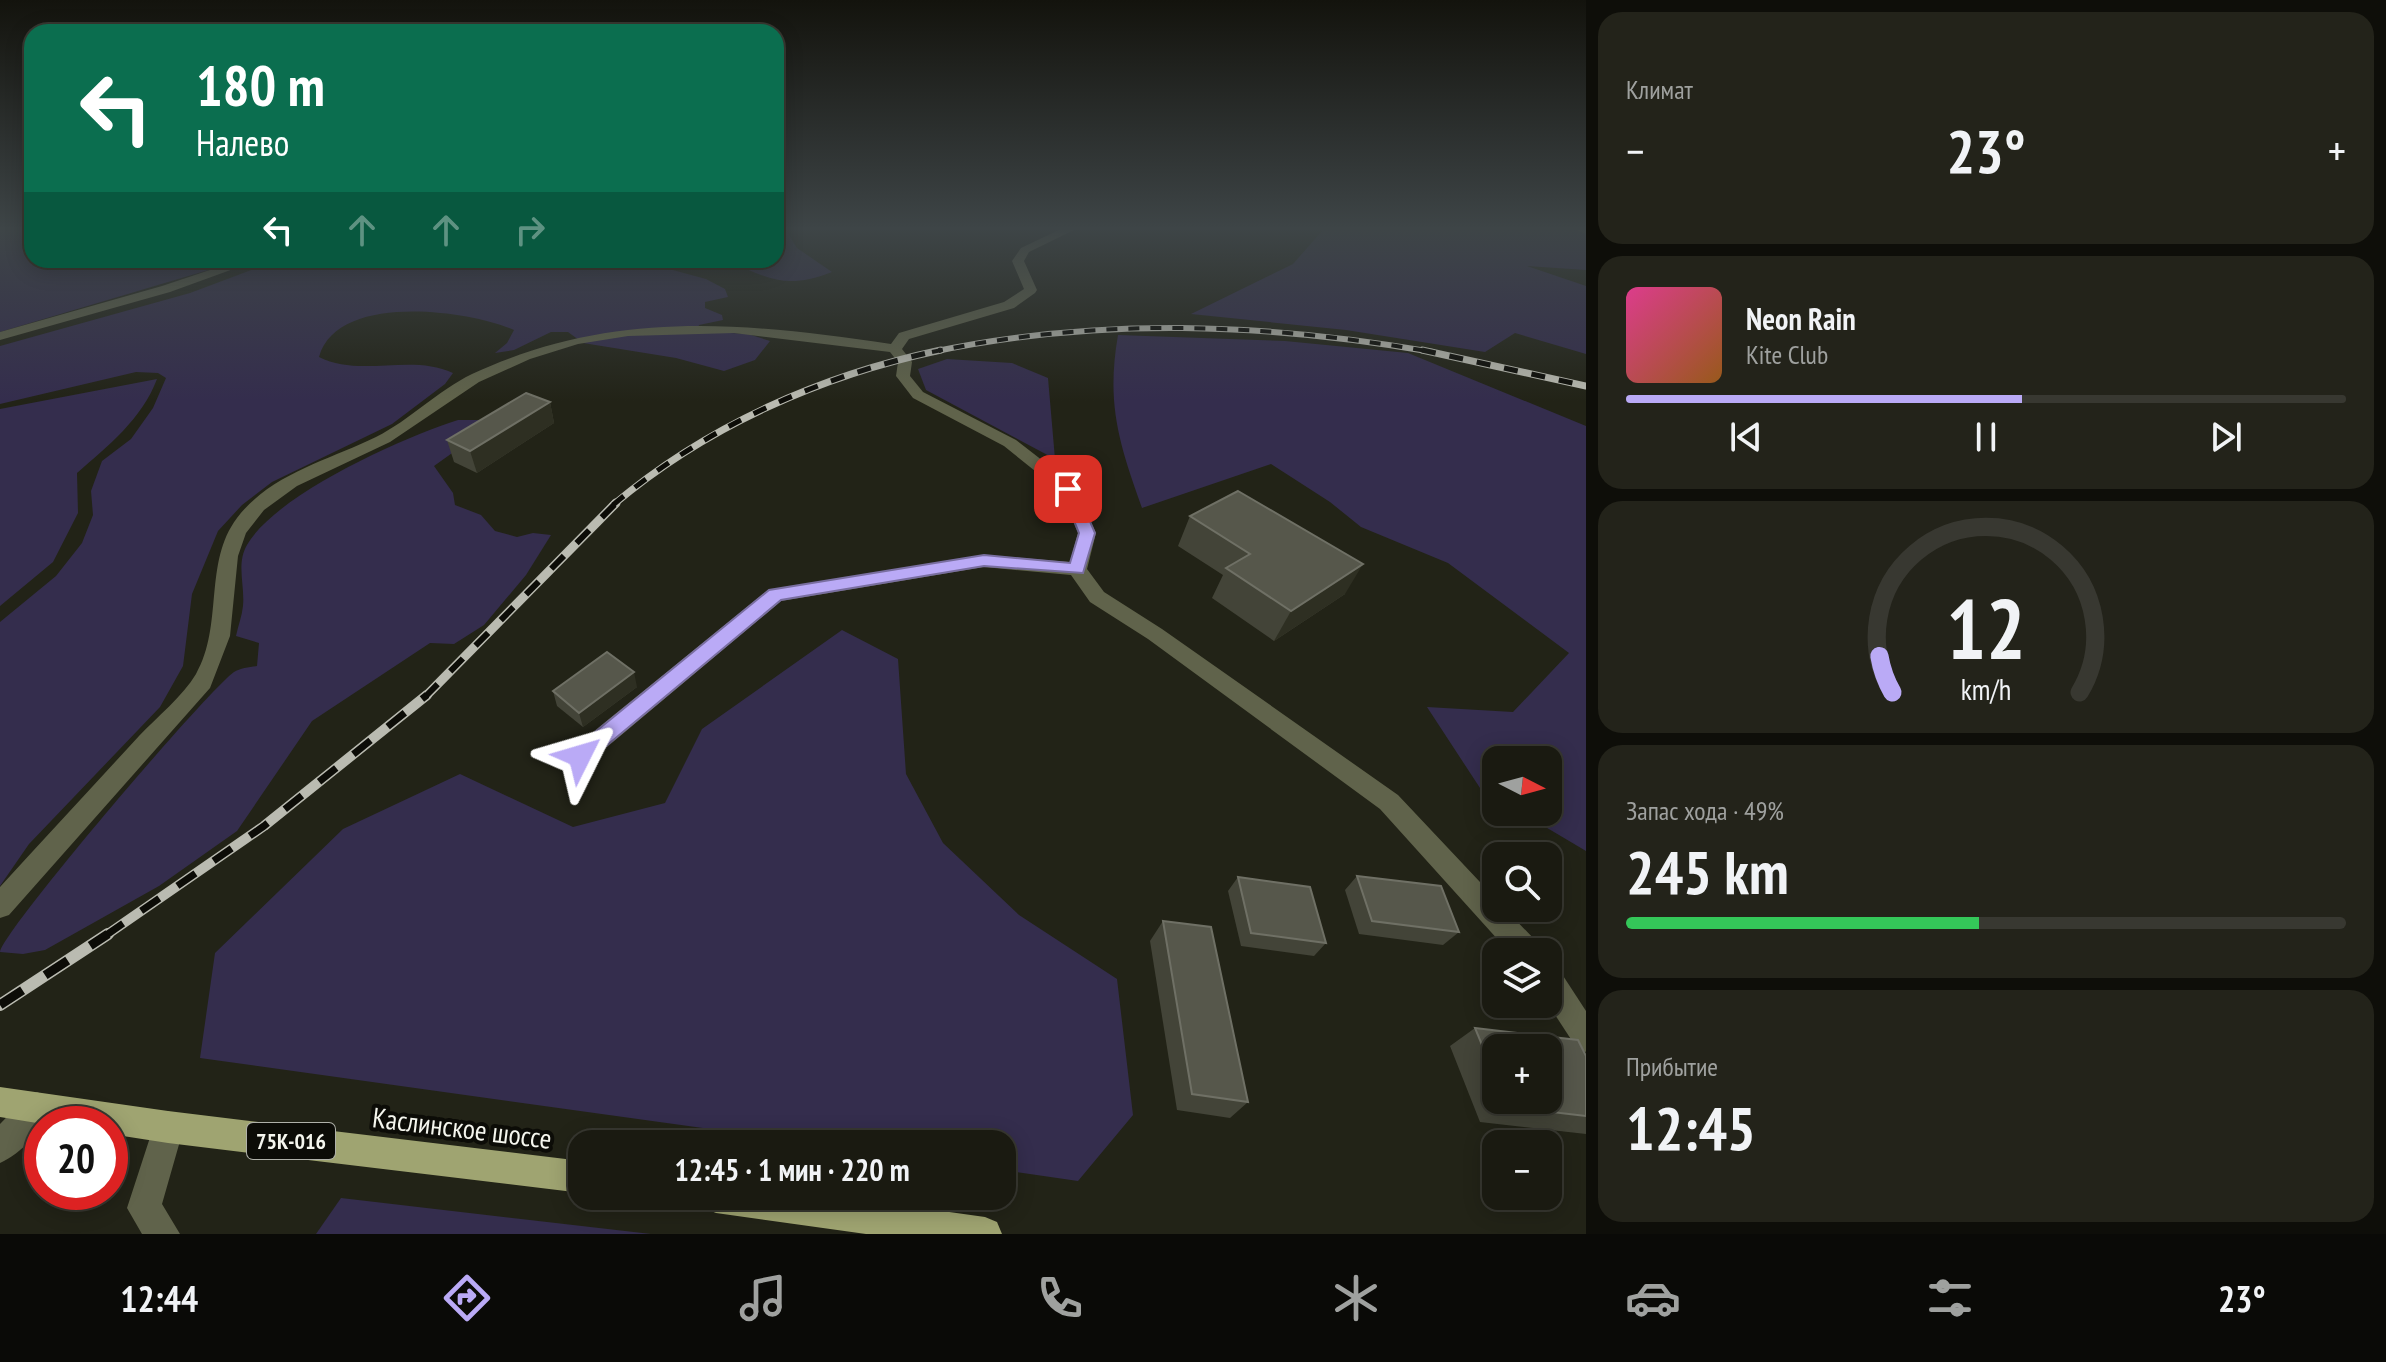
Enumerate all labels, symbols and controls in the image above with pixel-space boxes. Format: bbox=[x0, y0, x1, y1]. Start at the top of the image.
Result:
text: 180 m bbox=[196, 49, 325, 121]
icon: left bbox=[64, 56, 168, 160]
text: Климат bbox=[1626, 73, 1693, 106]
text: 23° bbox=[1946, 112, 2026, 190]
text: Налево bbox=[196, 119, 289, 166]
text: − bbox=[1626, 122, 1644, 179]
text: + bbox=[2328, 122, 2346, 179]
icon: left bbox=[256, 208, 300, 252]
icon: ahead bbox=[340, 208, 384, 252]
icon: ahead bbox=[424, 208, 468, 252]
icon: right bbox=[508, 208, 552, 252]
text: Neon Rain bbox=[1746, 299, 1856, 338]
text: Kite Club bbox=[1746, 338, 1828, 371]
icon: previous bbox=[1724, 415, 1768, 459]
icon: pause bbox=[1964, 415, 2008, 459]
icon: next bbox=[2204, 415, 2248, 459]
pin bbox=[1034, 455, 1102, 523]
icon: arrive bbox=[1046, 467, 1090, 511]
text: 12 bbox=[1946, 574, 2026, 682]
text: km/h bbox=[1961, 671, 2011, 708]
position arrow bbox=[538, 714, 622, 798]
north arrow bbox=[1482, 746, 1562, 826]
map controls bbox=[1482, 746, 1562, 1210]
text: Запас хода · 49% bbox=[1626, 794, 1784, 827]
text: 245 km bbox=[1626, 833, 1789, 911]
button: search bbox=[1482, 842, 1562, 922]
button: layers bbox=[1482, 938, 1562, 1018]
button: + bbox=[1482, 1034, 1562, 1114]
text: Прибытие bbox=[1626, 1050, 1718, 1083]
text: 12:45 bbox=[1626, 1089, 1756, 1167]
street label: Каслинское шоссе bbox=[370, 1098, 554, 1157]
speed limit sign: 20 bbox=[24, 1106, 128, 1210]
road number: 75К-016 bbox=[247, 1123, 335, 1159]
button: − bbox=[1482, 1130, 1562, 1210]
text: 12:45 · 1 мин · 220 m bbox=[674, 1150, 910, 1189]
icon: directions bbox=[439, 1270, 495, 1326]
icon: music bbox=[735, 1270, 791, 1326]
icon: phone bbox=[1032, 1270, 1088, 1326]
icon: climate bbox=[1328, 1270, 1384, 1326]
icon: car bbox=[1625, 1270, 1681, 1326]
icon: filters bbox=[1922, 1270, 1978, 1326]
text: 12:44 bbox=[120, 1275, 198, 1322]
text: 23° bbox=[2218, 1275, 2266, 1322]

